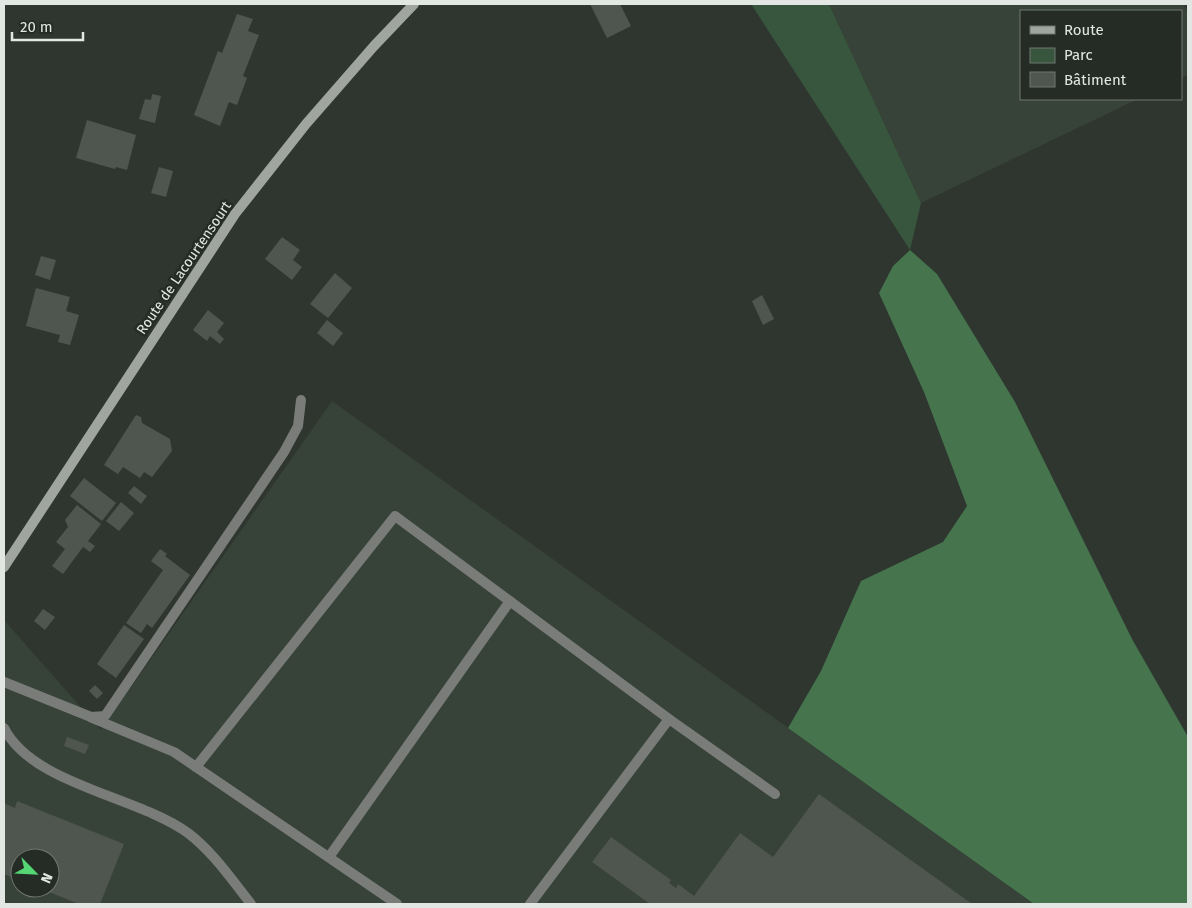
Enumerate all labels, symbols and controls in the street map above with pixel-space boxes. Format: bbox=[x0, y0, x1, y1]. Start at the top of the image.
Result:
scale bar bbox=[12, 10, 84, 42]
legend bbox=[1020, 10, 1182, 100]
text: 20 m bbox=[20, 18, 53, 36]
text: Route bbox=[1064, 21, 1104, 39]
text: Parc bbox=[1064, 46, 1093, 64]
text: Bâtiment bbox=[1064, 71, 1127, 89]
street label: Route de Lacourtensourt bbox=[133, 197, 235, 338]
north arrow bbox=[10, 848, 60, 898]
text: N bbox=[37, 870, 56, 886]

